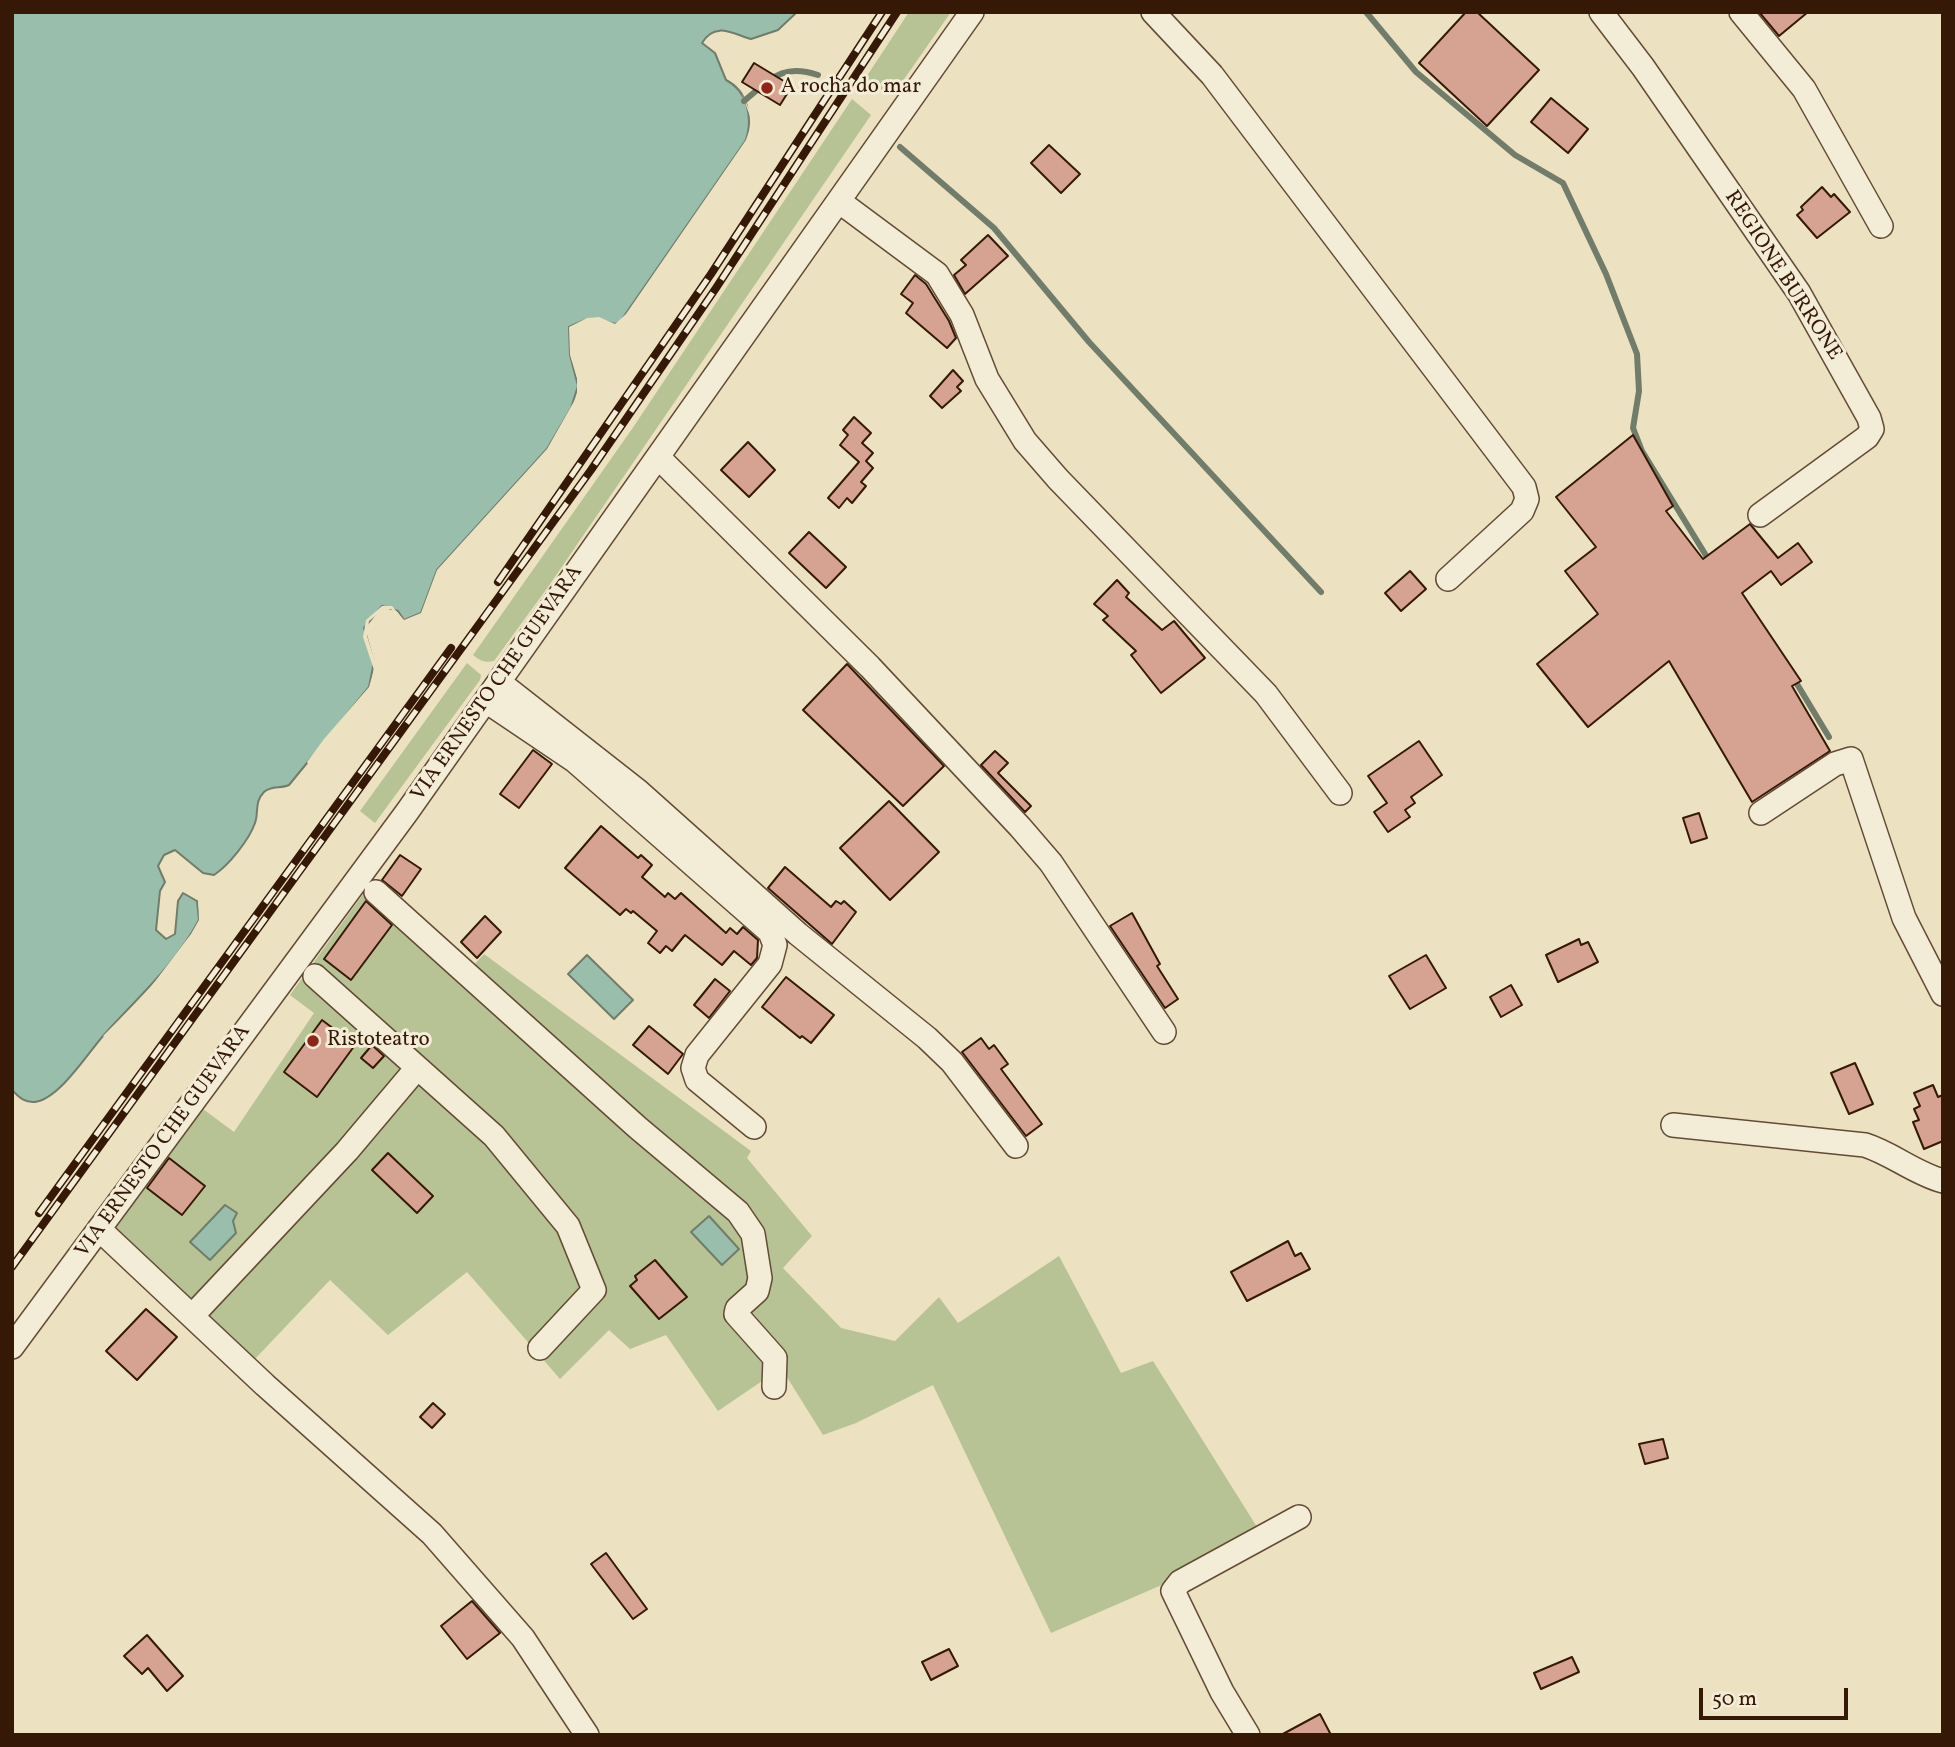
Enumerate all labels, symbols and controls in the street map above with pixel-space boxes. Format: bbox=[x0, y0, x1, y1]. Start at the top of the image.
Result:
place label: A rocha do mar bbox=[781, 75, 921, 101]
marker: A rocha do mar bbox=[759, 80, 775, 96]
street label: REGIONE BURRONE bbox=[1718, 187, 1846, 365]
street label: VIA ERNESTO CHE GUEVARA bbox=[407, 561, 589, 807]
street label: VIA ERNESTO CHE GUEVARA bbox=[71, 1021, 257, 1263]
place label: Ristoteatro bbox=[327, 1028, 430, 1054]
marker: Ristoteatro bbox=[305, 1033, 321, 1049]
scale bar bbox=[1703, 1674, 1852, 1718]
text: 50 m bbox=[1712, 1685, 1757, 1714]

